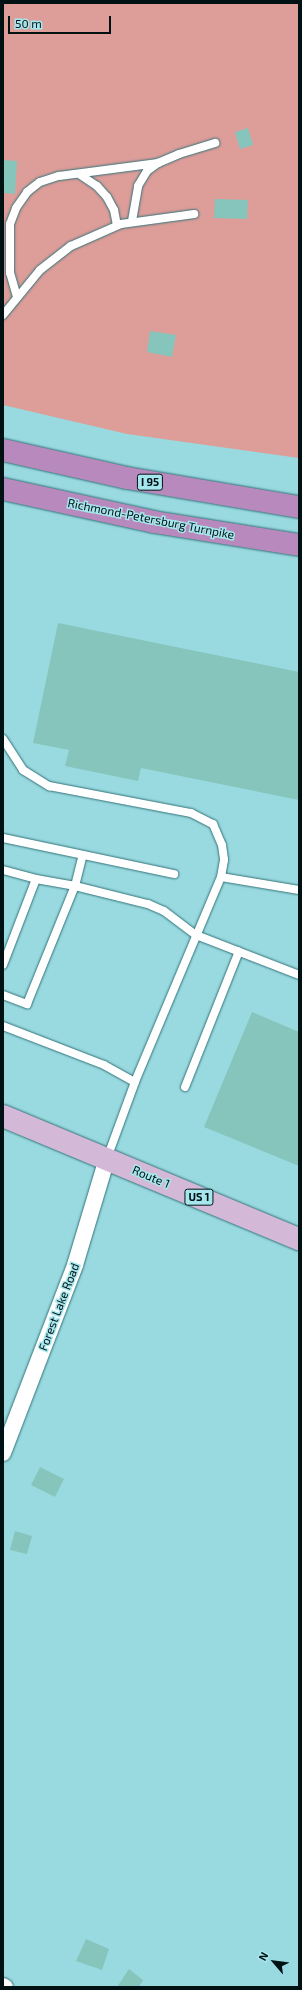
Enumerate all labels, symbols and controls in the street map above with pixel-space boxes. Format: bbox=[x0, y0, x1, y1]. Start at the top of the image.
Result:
scale bar bbox=[10, 8, 113, 34]
text: 50 m bbox=[15, 16, 42, 30]
road number: I 95 bbox=[136, 473, 164, 491]
street label: Richmond-Petersburg Turnpike bbox=[66, 496, 236, 542]
street label: Route 1 bbox=[130, 1163, 172, 1191]
road number: US 1 bbox=[184, 1188, 214, 1206]
street label: Forest Lake Road bbox=[36, 1261, 82, 1353]
north arrow bbox=[254, 1942, 294, 1982]
text: N bbox=[255, 1950, 271, 1963]

